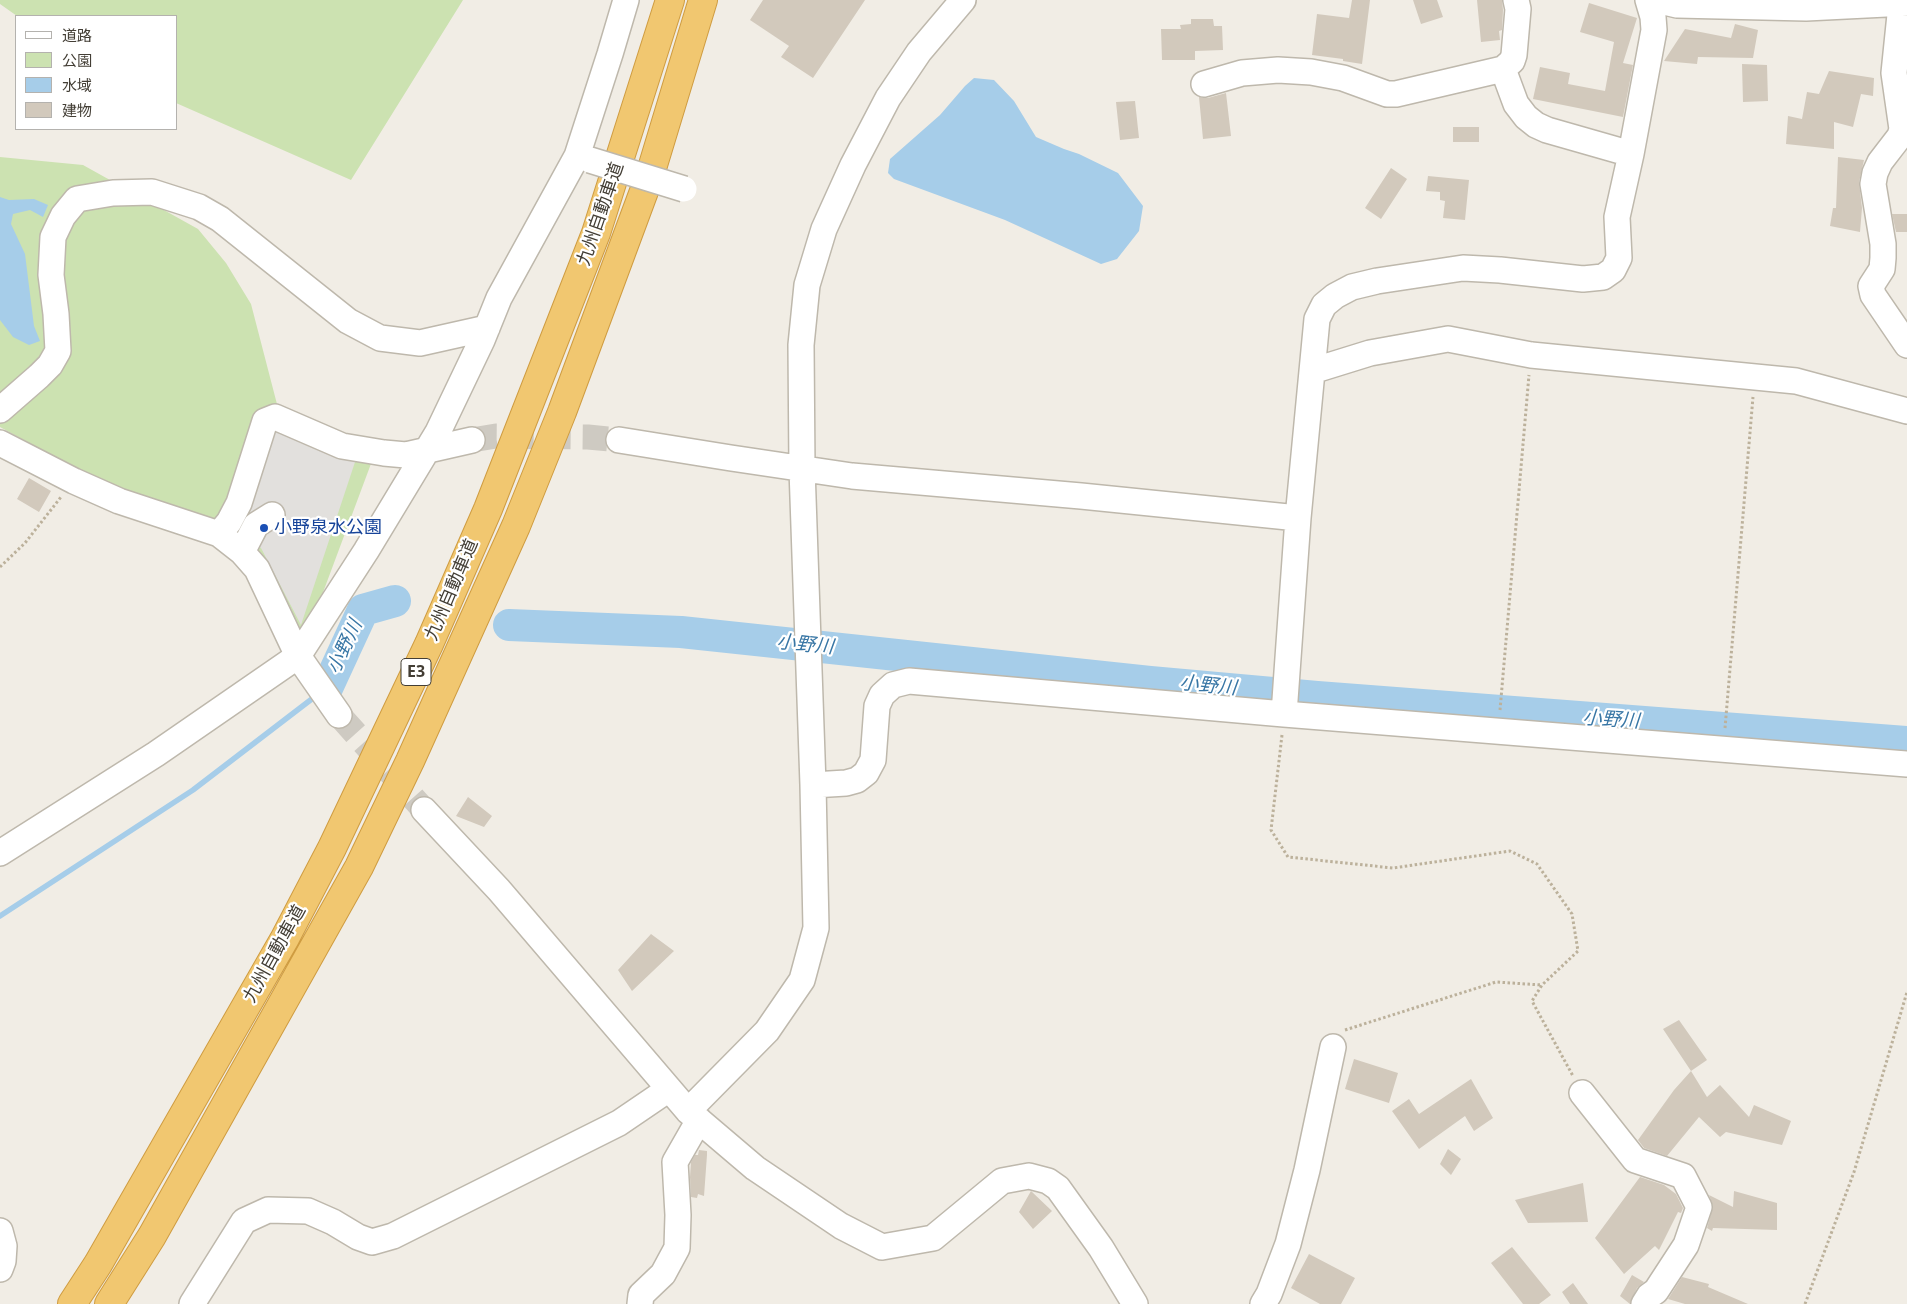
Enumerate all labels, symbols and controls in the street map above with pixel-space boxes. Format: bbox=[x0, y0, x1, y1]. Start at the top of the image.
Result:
legend bbox=[15, 15, 178, 130]
text: 道路 bbox=[62, 25, 92, 45]
text: 公園 bbox=[62, 50, 92, 70]
text: 水域 bbox=[62, 75, 92, 95]
text: 建物 bbox=[62, 100, 92, 120]
street label: 九州自動車道 bbox=[573, 159, 629, 269]
place label: 小野泉水公園 bbox=[274, 517, 382, 539]
marker: 小野泉水公園 bbox=[258, 522, 270, 534]
street label: 九州自動車道 bbox=[421, 536, 483, 644]
water label: 小野川 bbox=[323, 616, 367, 678]
water label: 小野川 bbox=[775, 631, 835, 659]
road number: E3 bbox=[401, 659, 431, 686]
water label: 小野川 bbox=[1178, 672, 1238, 700]
water label: 小野川 bbox=[1582, 707, 1640, 733]
street label: 九州自動車道 bbox=[239, 902, 311, 1006]

